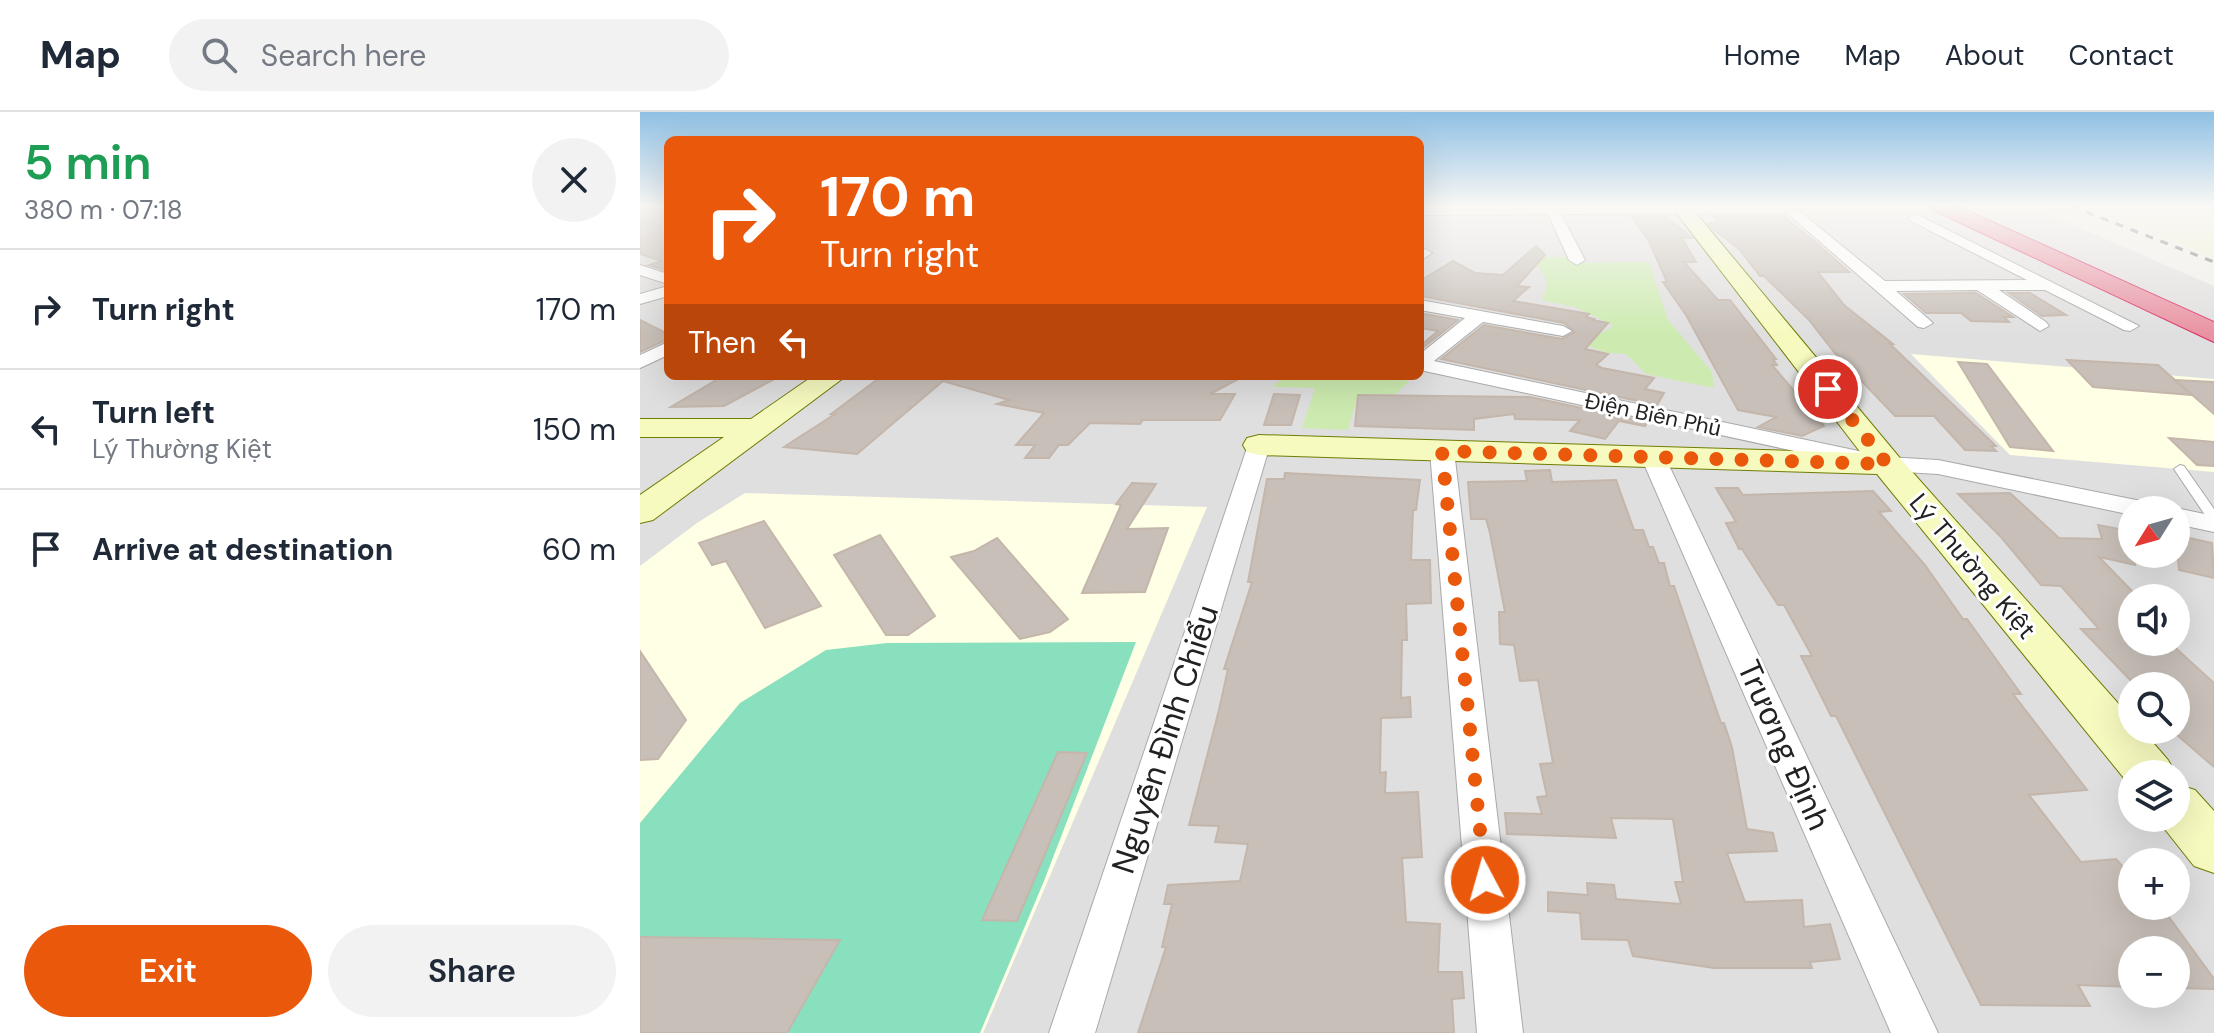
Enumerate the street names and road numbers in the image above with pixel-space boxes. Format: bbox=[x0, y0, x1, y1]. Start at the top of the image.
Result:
street label: Điện Biên Phủ bbox=[1582, 386, 1724, 443]
street label: Lý Thường Kiệt bbox=[1902, 486, 2044, 646]
street label: Nguyễn Đình Chiểu bbox=[1102, 599, 1228, 879]
street label: Trương Định bbox=[1728, 653, 1840, 837]

